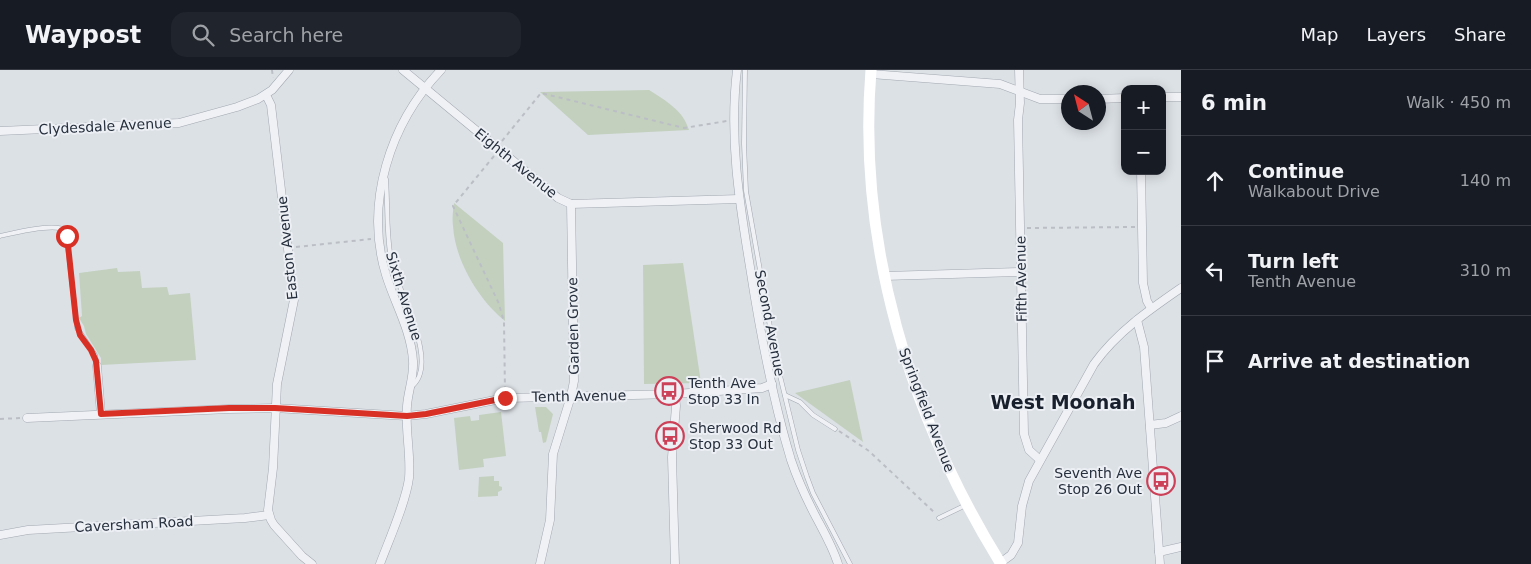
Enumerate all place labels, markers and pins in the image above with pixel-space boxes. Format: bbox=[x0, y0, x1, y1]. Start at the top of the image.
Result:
place label: Tenth Ave Stop 33 In bbox=[687, 375, 760, 407]
bus stop icon: Tenth Ave Stop 33 In bbox=[654, 376, 684, 406]
place label: Sherwood Rd Stop 33 Out bbox=[689, 420, 782, 452]
bus stop icon: Sherwood Rd Stop 33 Out bbox=[655, 421, 685, 451]
place label: Seventh Ave Stop 26 Out bbox=[1054, 465, 1142, 497]
bus stop icon: Seventh Ave Stop 26 Out bbox=[1146, 466, 1176, 496]

